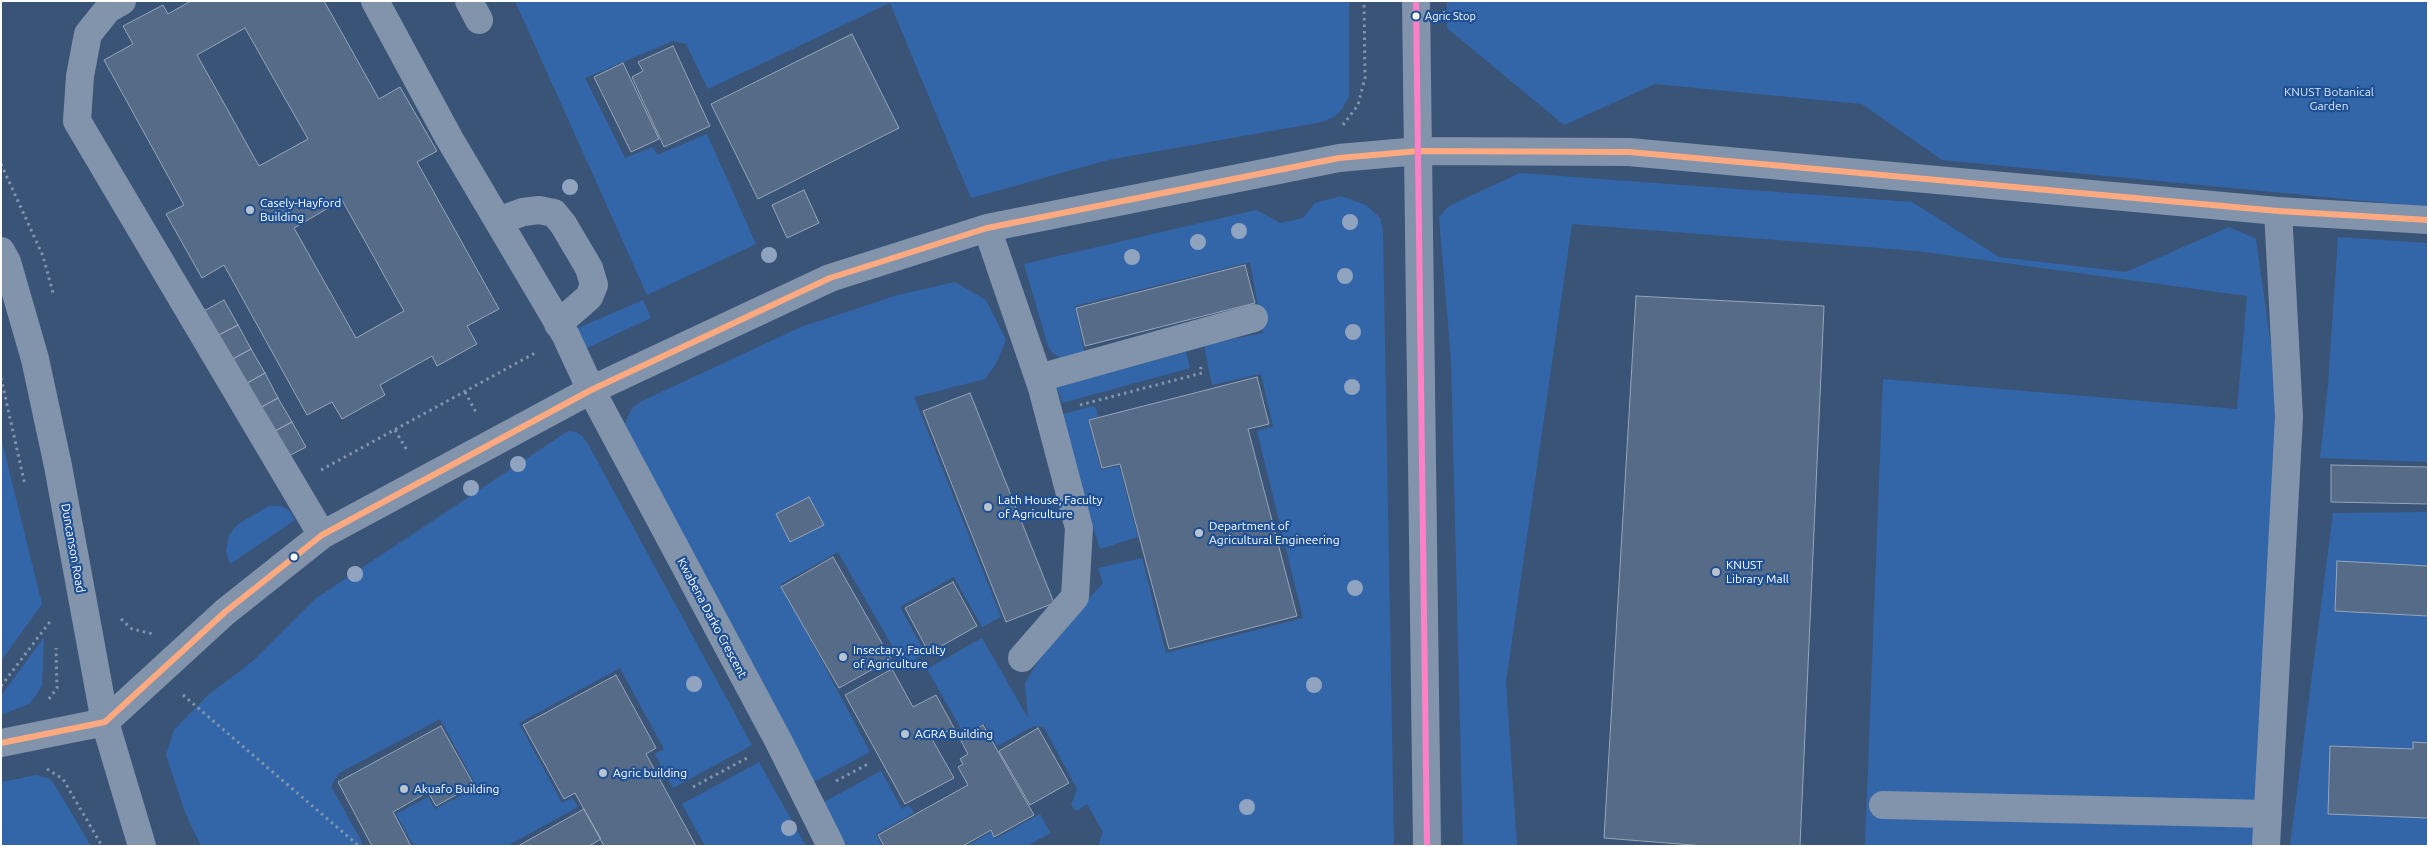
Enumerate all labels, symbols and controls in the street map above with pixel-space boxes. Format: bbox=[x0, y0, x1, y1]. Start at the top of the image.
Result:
place label: Agric Stop bbox=[1425, 9, 1476, 23]
marker: Agric Stop bbox=[1411, 11, 1421, 21]
park label: KNUST Botanical Garden bbox=[2284, 85, 2374, 113]
place label: Casely-Hayford Building bbox=[260, 196, 341, 224]
marker: Casely-Hayford Building bbox=[244, 204, 256, 216]
place label: Lath House, Faculty of Agriculture bbox=[998, 493, 1102, 521]
marker: Lath House, Faculty of Agriculture bbox=[982, 501, 994, 513]
street label: Duncanson Road bbox=[58, 502, 88, 594]
place label: Department of Agricultural Engineering bbox=[1209, 519, 1340, 547]
marker: Department of Agricultural Engineering bbox=[1193, 527, 1205, 539]
unlabelled marker bbox=[289, 552, 299, 562]
street label: Kwabena Darko Crescent bbox=[674, 555, 750, 681]
place label: KNUST Library Mall bbox=[1726, 558, 1789, 586]
marker: KNUST Library Mall bbox=[1710, 566, 1722, 578]
place label: Insectary, Faculty of Agriculture bbox=[853, 643, 945, 671]
marker: Insectary, Faculty of Agriculture bbox=[837, 651, 849, 663]
place label: AGRA Building bbox=[915, 727, 993, 741]
marker: AGRA Building bbox=[899, 728, 911, 740]
place label: Agric building bbox=[613, 766, 687, 780]
marker: Agric building bbox=[597, 767, 609, 779]
place label: Akuafo Building bbox=[414, 782, 499, 796]
marker: Akuafo Building bbox=[398, 783, 410, 795]

